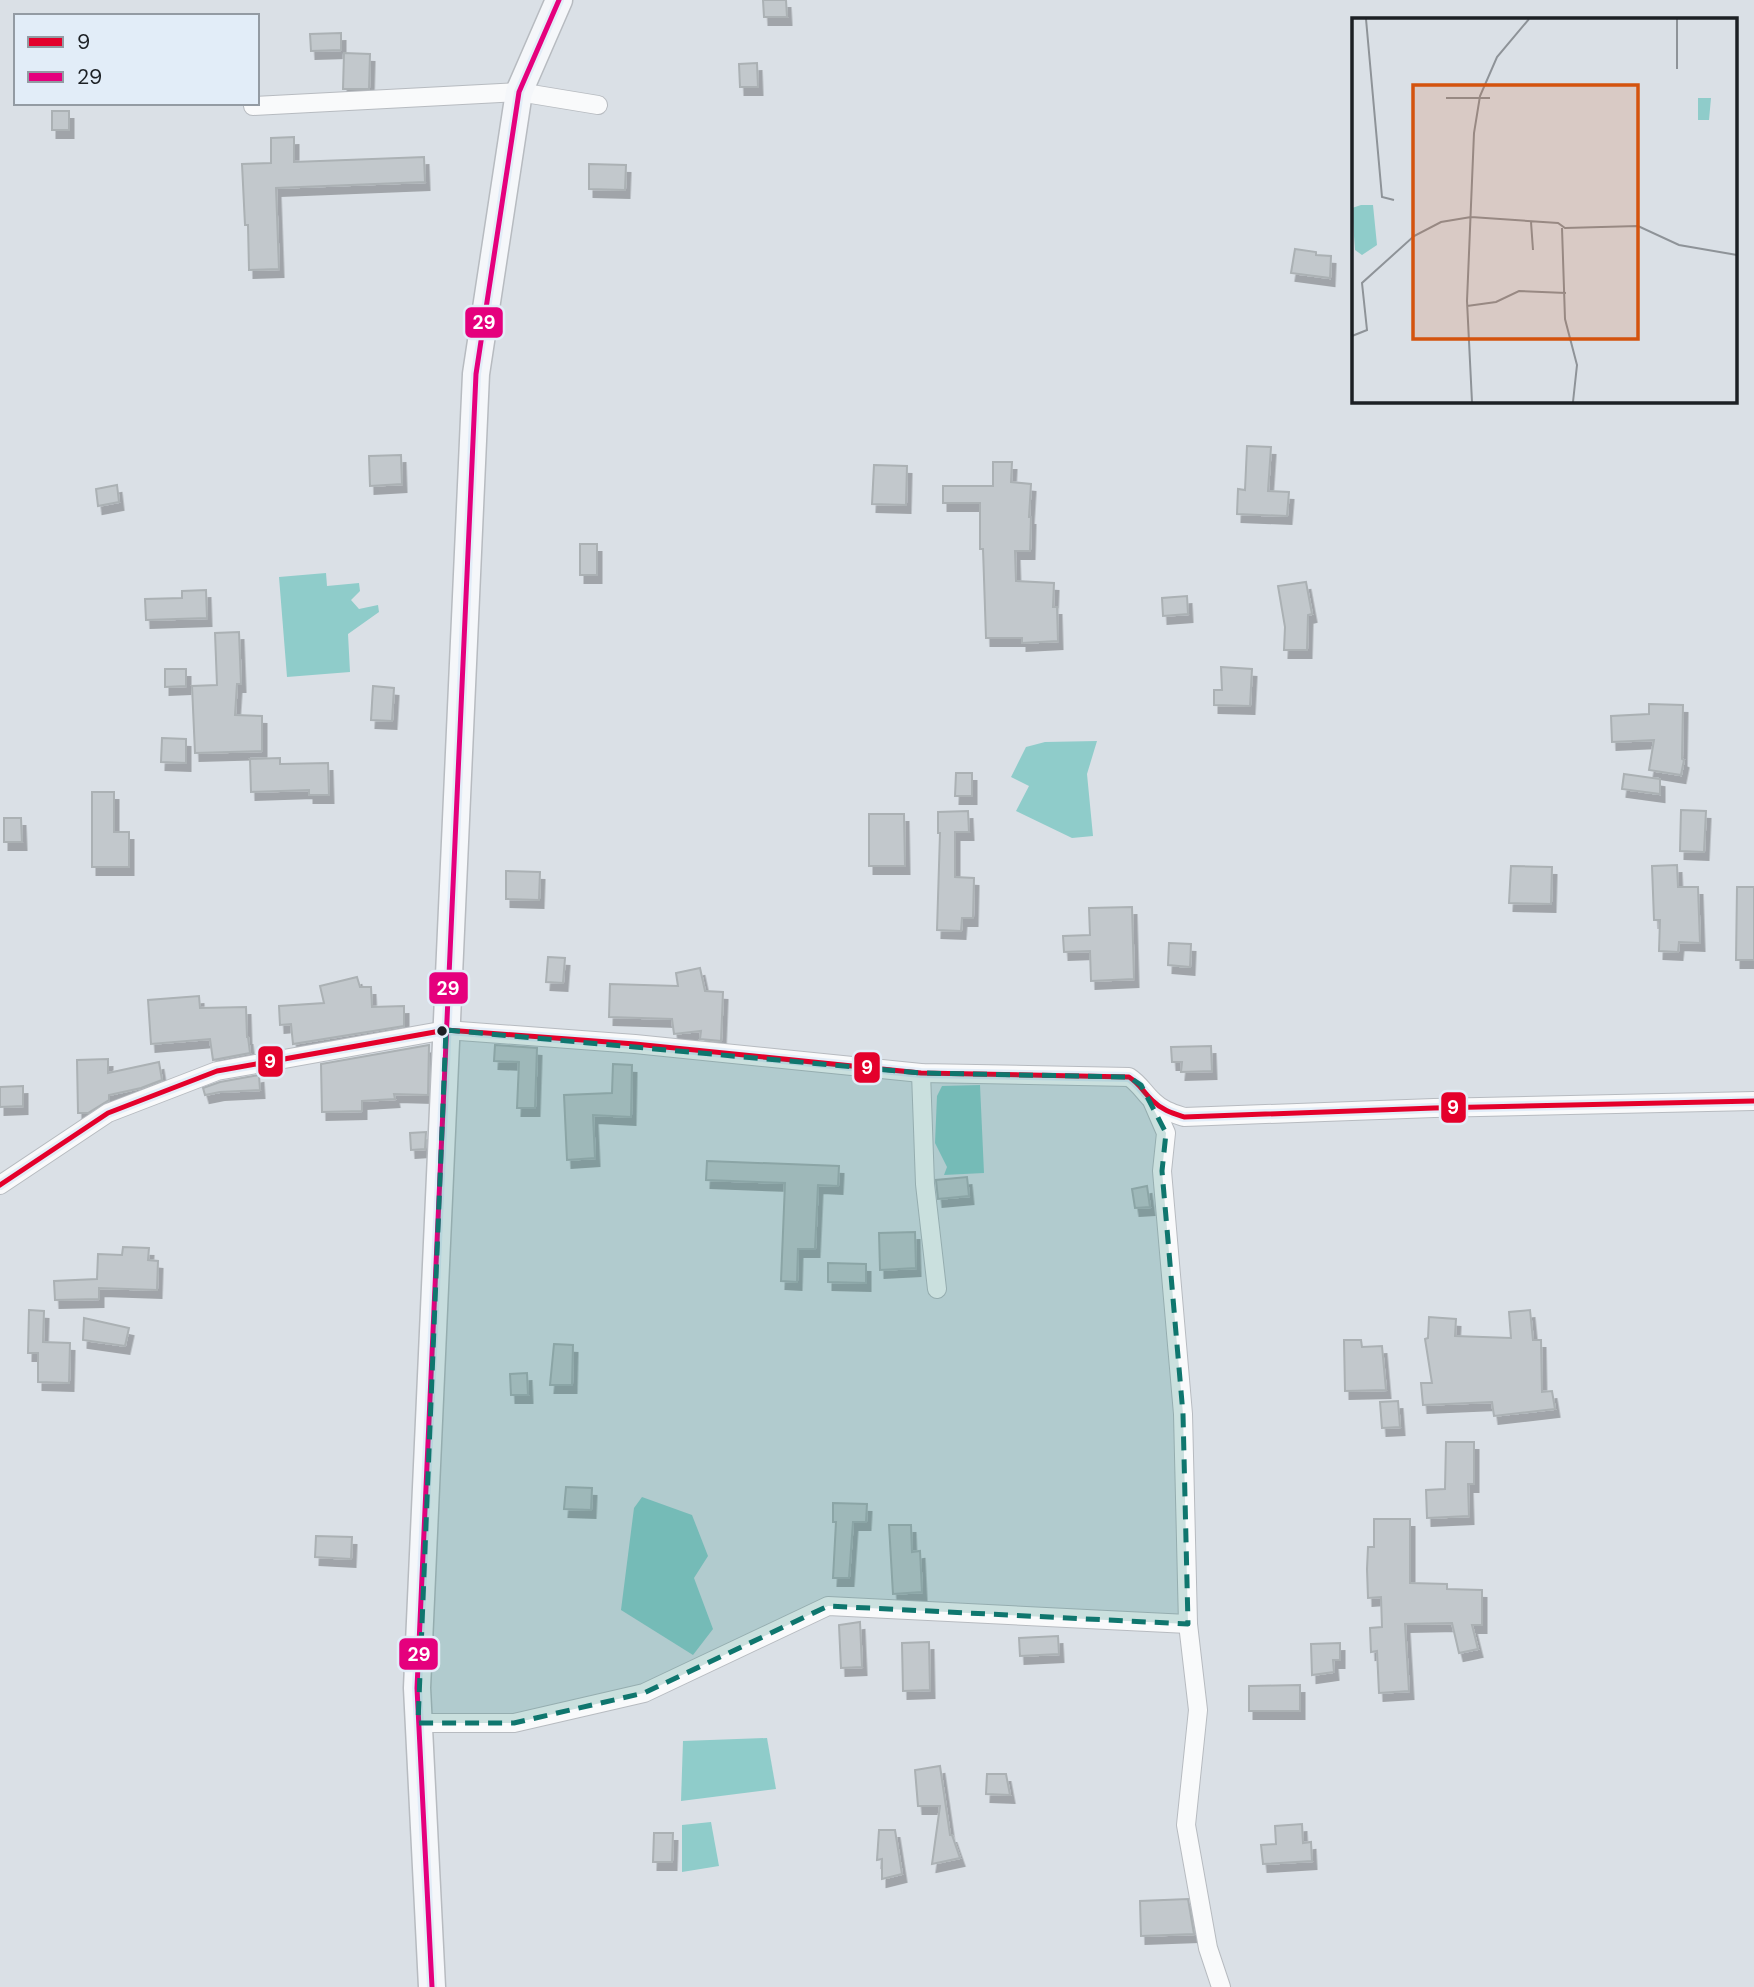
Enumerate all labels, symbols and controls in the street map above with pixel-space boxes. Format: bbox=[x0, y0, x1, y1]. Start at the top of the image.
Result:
legend bbox=[14, 14, 259, 105]
inset map bbox=[1352, 18, 1736, 402]
text: 9 bbox=[77, 28, 90, 56]
text: 29 bbox=[77, 63, 102, 91]
line badge: 29 bbox=[464, 306, 504, 339]
text: 29 bbox=[473, 310, 495, 335]
line badge: 29 bbox=[428, 971, 469, 1005]
text: 29 bbox=[437, 976, 459, 1001]
unlabelled marker bbox=[435, 1024, 449, 1038]
line badge: 9 bbox=[257, 1045, 284, 1078]
text: 9 bbox=[264, 1049, 276, 1074]
line badge: 9 bbox=[853, 1051, 881, 1084]
text: 9 bbox=[861, 1055, 873, 1080]
line badge: 9 bbox=[1440, 1091, 1467, 1124]
text: 9 bbox=[1447, 1095, 1459, 1120]
line badge: 29 bbox=[398, 1637, 439, 1671]
text: 29 bbox=[408, 1642, 430, 1667]

